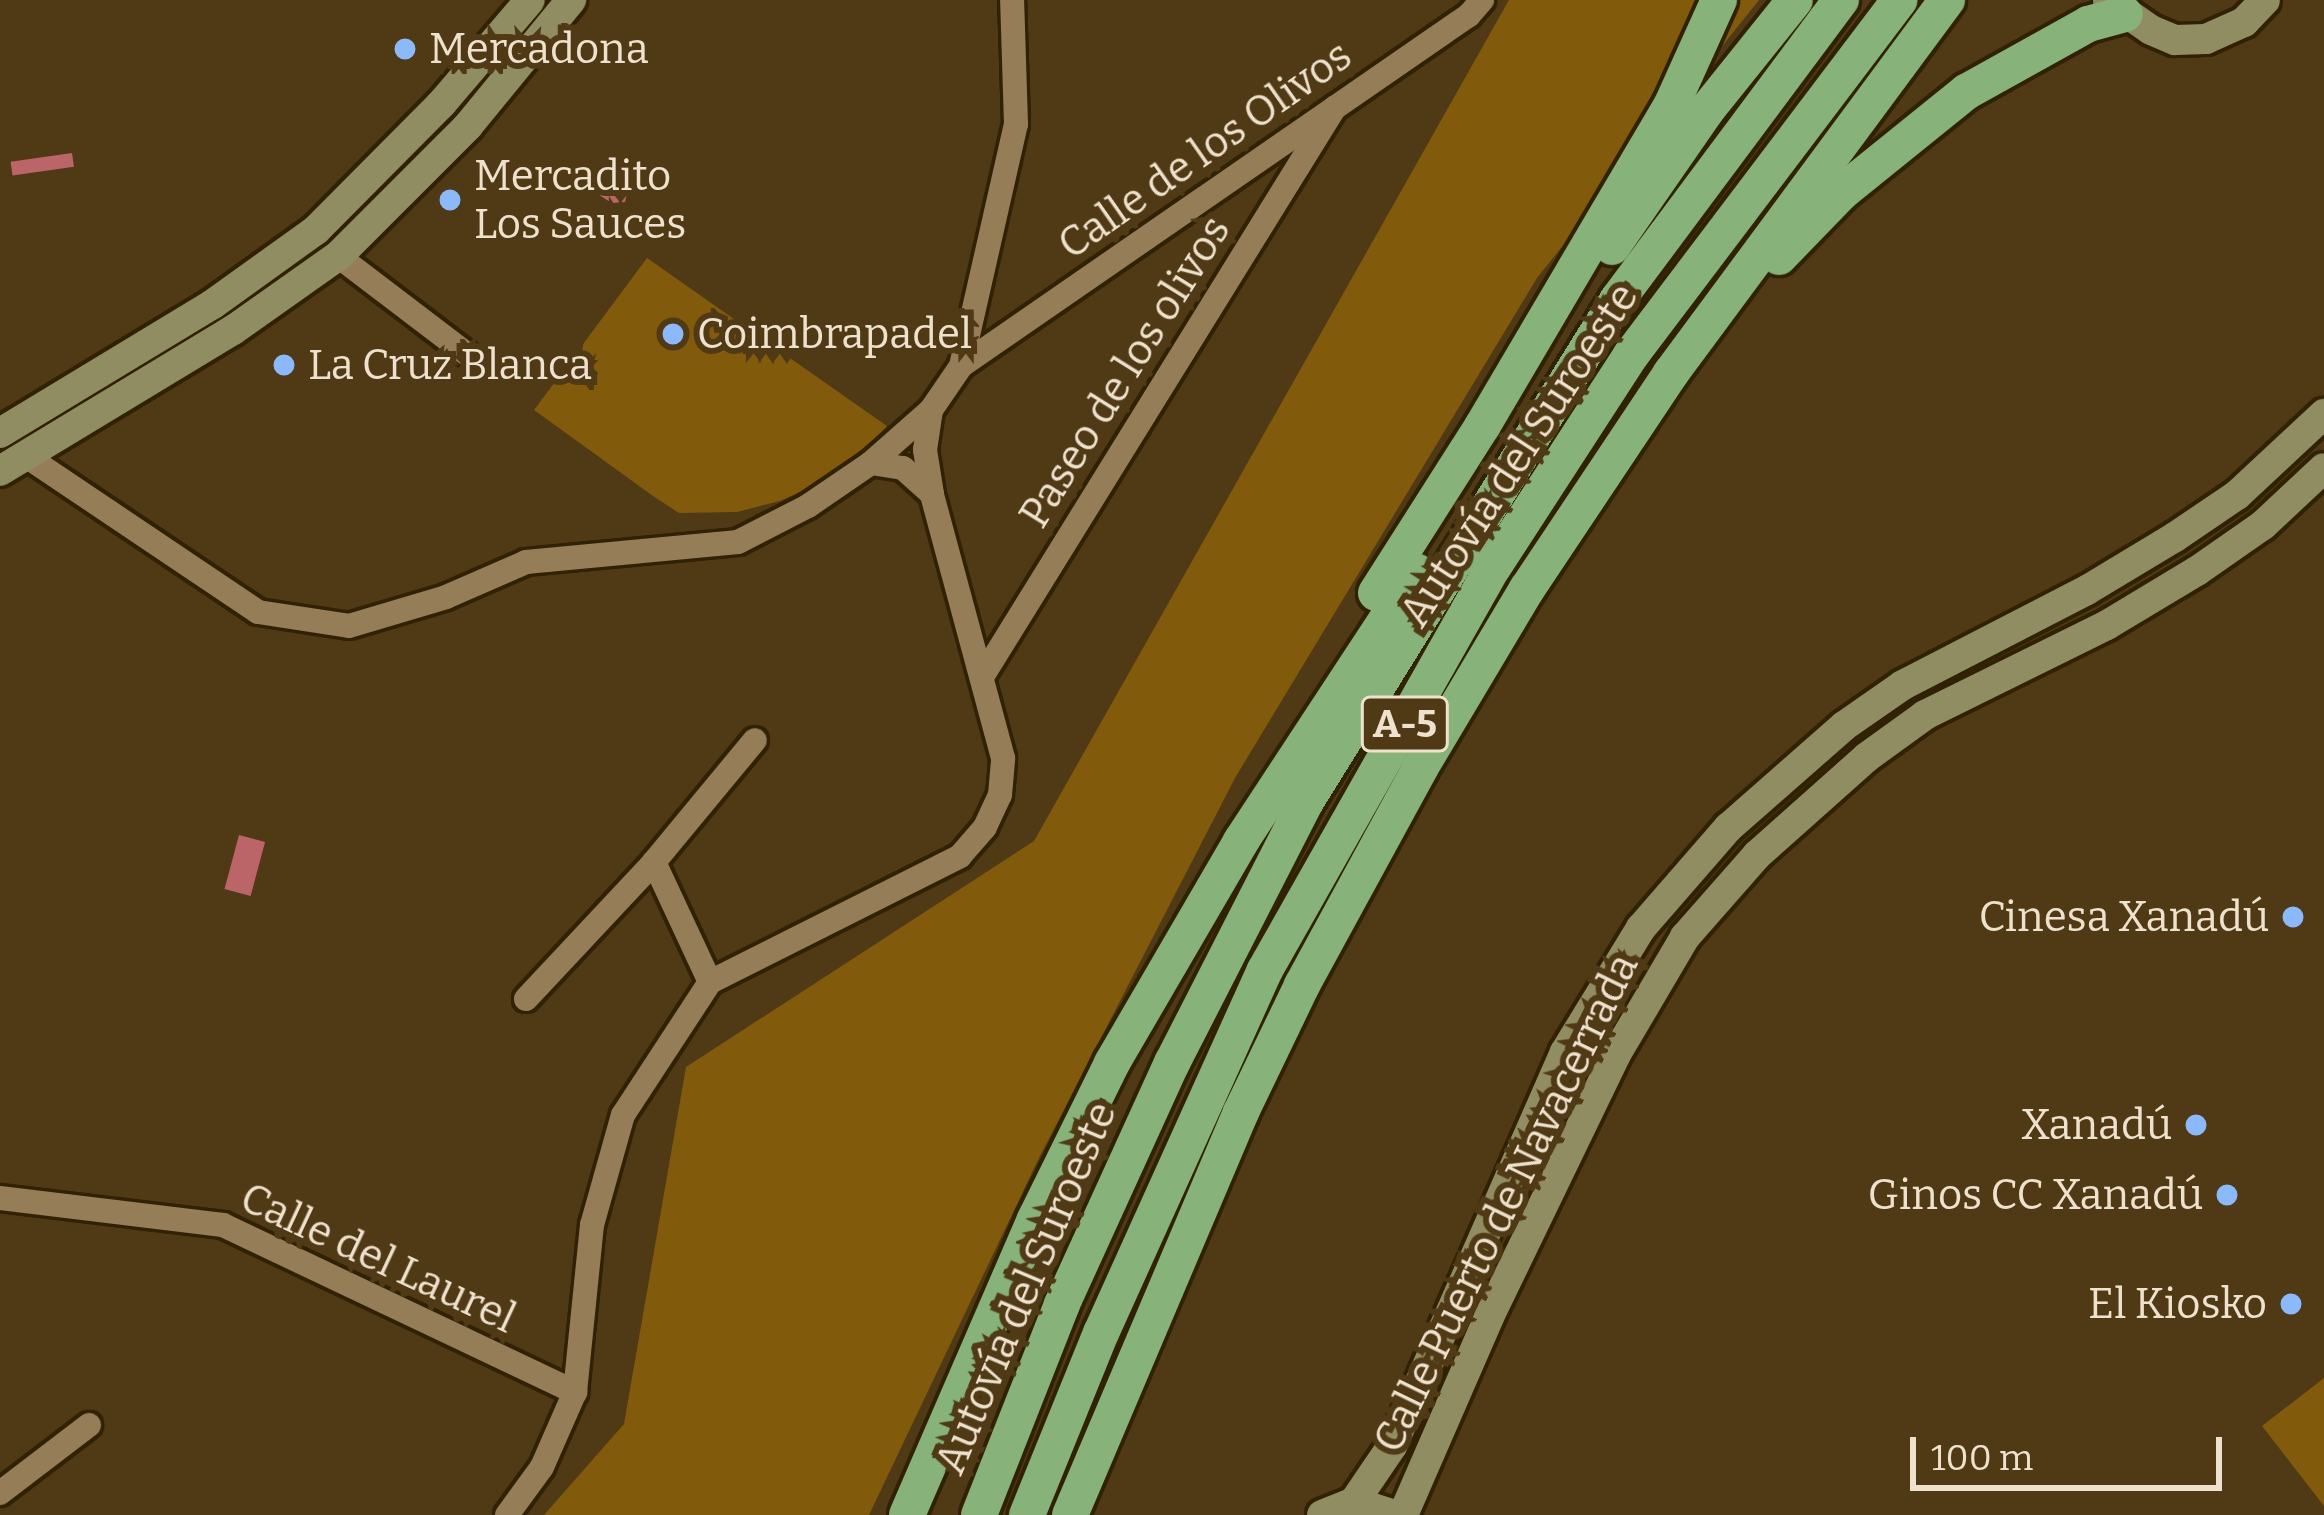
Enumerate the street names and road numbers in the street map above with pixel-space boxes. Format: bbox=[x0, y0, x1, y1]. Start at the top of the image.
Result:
street label: Calle de los Olivos bbox=[1049, 30, 1361, 270]
street label: Paseo de los olivos bbox=[1009, 207, 1241, 537]
street label: Autovía del Suroeste bbox=[1389, 274, 1649, 636]
road number: A-5 bbox=[1360, 691, 1450, 757]
street label: Calle Puerto de Navacerrada bbox=[1363, 946, 1649, 1460]
street label: Autovía del Suroeste bbox=[925, 1094, 1127, 1482]
street label: Calle del Laurel bbox=[233, 1172, 523, 1344]

